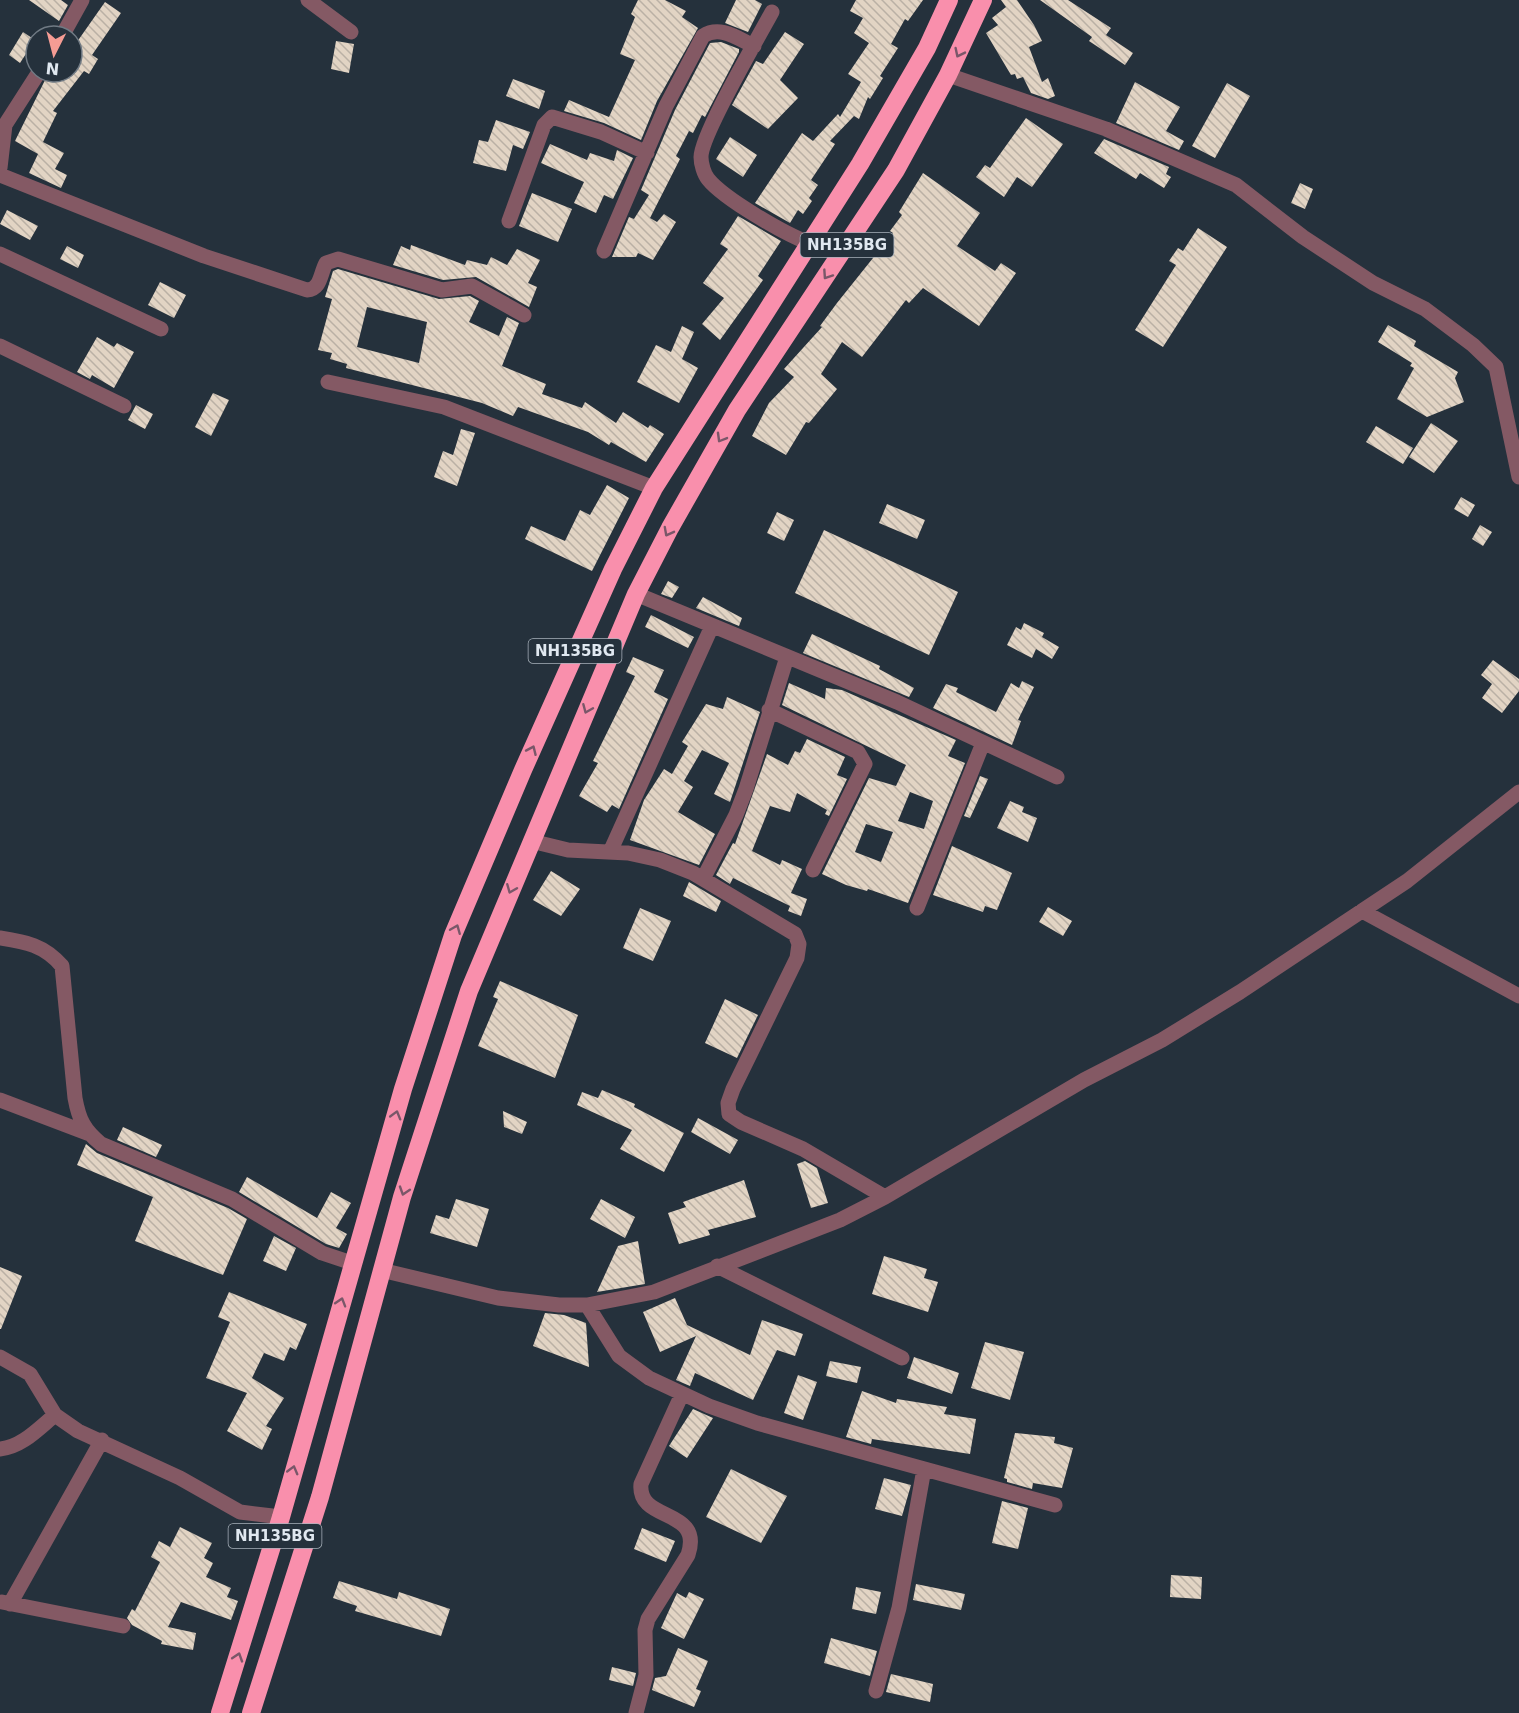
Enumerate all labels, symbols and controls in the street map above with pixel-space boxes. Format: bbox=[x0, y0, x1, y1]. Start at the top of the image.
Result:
north arrow bbox=[24, 24, 84, 84]
one-way arrow bbox=[955, 47, 967, 58]
text: N bbox=[45, 58, 60, 79]
road number: NH135BG bbox=[800, 233, 894, 257]
one-way arrow bbox=[824, 268, 835, 279]
one-way arrow bbox=[717, 432, 728, 442]
one-way arrow bbox=[663, 526, 675, 537]
road number: NH135BG bbox=[528, 639, 622, 663]
one-way arrow bbox=[582, 703, 594, 714]
one-way arrow bbox=[525, 745, 537, 756]
one-way arrow bbox=[506, 883, 518, 894]
one-way arrow bbox=[449, 924, 461, 935]
one-way arrow bbox=[389, 1110, 401, 1121]
one-way arrow bbox=[399, 1185, 411, 1196]
one-way arrow bbox=[334, 1297, 346, 1308]
one-way arrow bbox=[286, 1465, 298, 1476]
road number: NH135BG bbox=[228, 1524, 322, 1548]
one-way arrow bbox=[231, 1652, 243, 1663]

